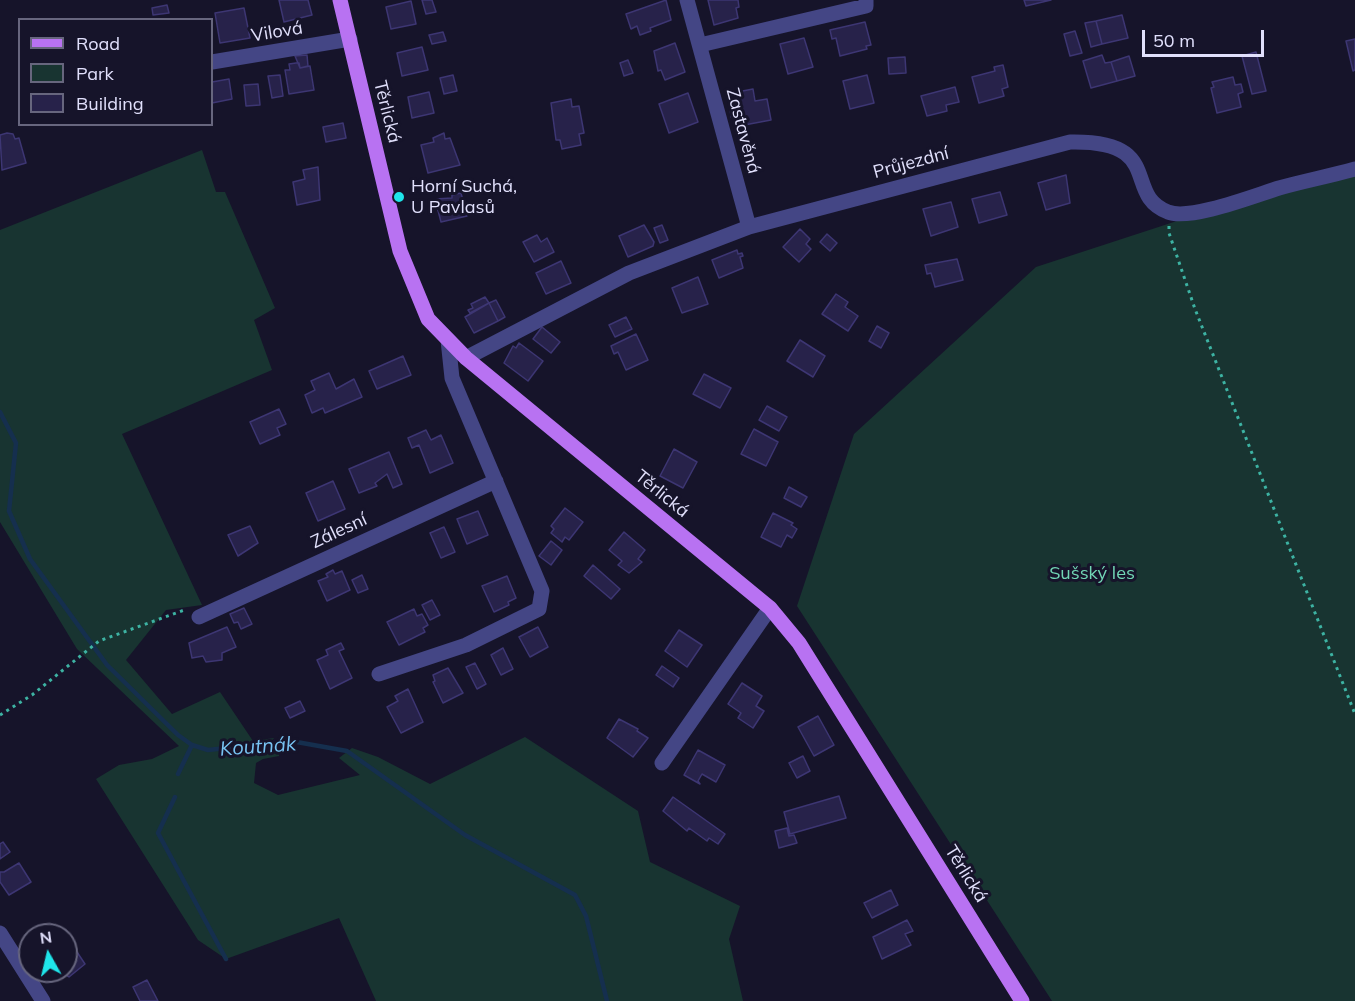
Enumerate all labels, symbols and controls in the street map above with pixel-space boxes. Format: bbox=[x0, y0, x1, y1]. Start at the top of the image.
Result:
street label: Vilová bbox=[250, 17, 304, 47]
legend bbox=[18, 18, 213, 126]
scale bar bbox=[1145, 18, 1266, 56]
text: 50 m bbox=[1153, 29, 1195, 52]
text: Road bbox=[76, 32, 120, 55]
text: Park bbox=[76, 62, 114, 85]
street label: Těrlická bbox=[369, 79, 405, 145]
street label: Zastavěná bbox=[721, 86, 765, 176]
text: Building bbox=[76, 92, 144, 115]
street label: Průjezdní bbox=[871, 143, 951, 183]
place label: Horní Suchá, U Pavlasů bbox=[411, 176, 517, 219]
marker: Horní Suchá, U Pavlasů bbox=[392, 190, 406, 204]
street label: Těrlická bbox=[631, 466, 693, 522]
street label: Zálesní bbox=[308, 509, 370, 553]
park label: Sušský les bbox=[1049, 563, 1135, 585]
water label: Koutnák bbox=[219, 732, 297, 762]
street label: Těrlická bbox=[940, 841, 992, 907]
north arrow bbox=[18, 923, 78, 983]
text: N bbox=[38, 926, 53, 948]

